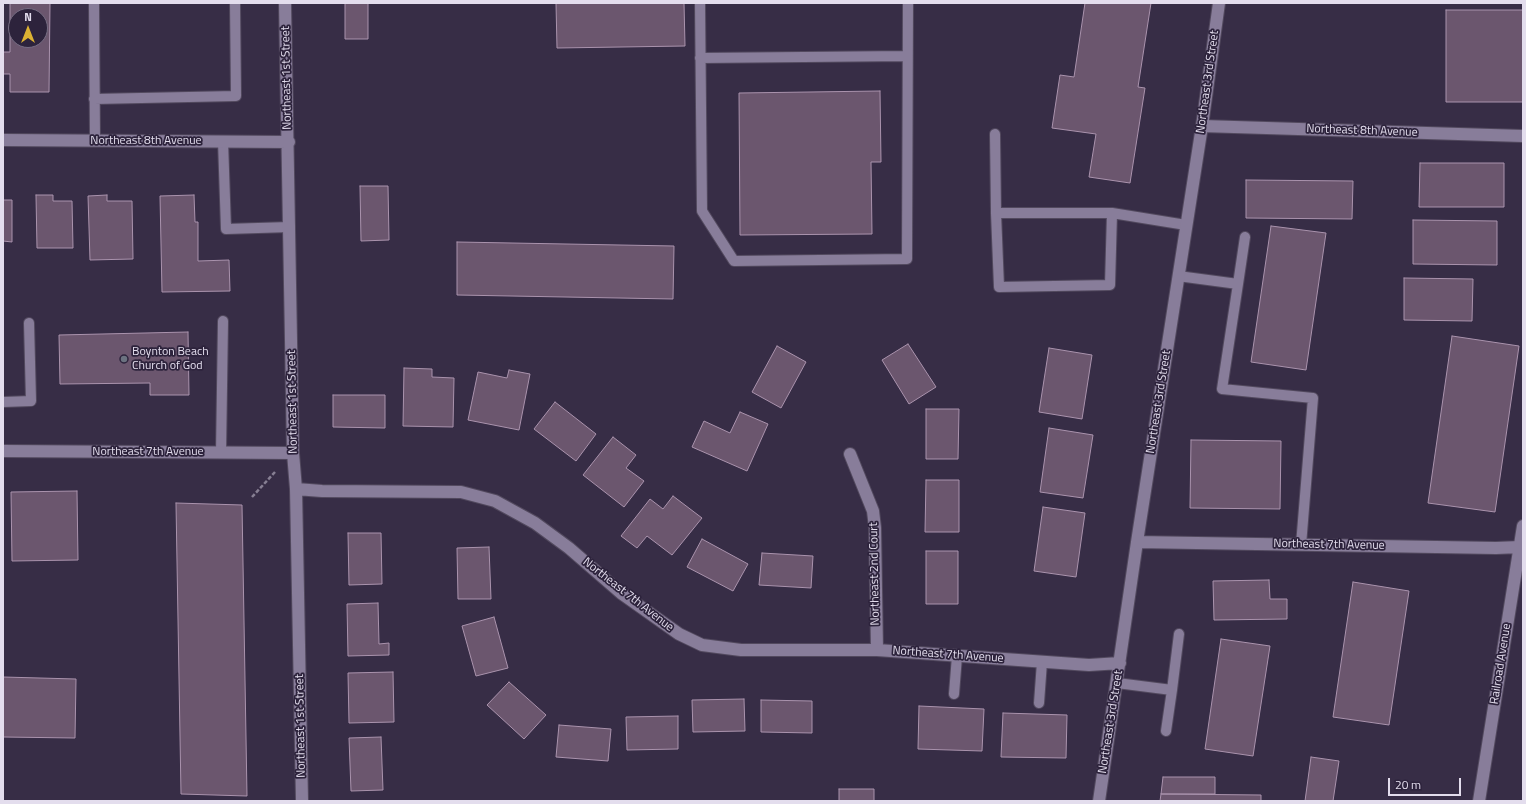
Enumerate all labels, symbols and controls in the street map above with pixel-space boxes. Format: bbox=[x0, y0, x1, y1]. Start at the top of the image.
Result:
north arrow bbox=[8, 8, 48, 48]
text: N bbox=[24, 9, 32, 25]
street label: Northeast 1st Street bbox=[279, 26, 295, 130]
street label: Northeast 3rd Street bbox=[1194, 29, 1222, 135]
street label: Northeast 8th Avenue bbox=[1306, 122, 1418, 140]
street label: Northeast 8th Avenue bbox=[90, 134, 202, 148]
place label: Boynton Beach Church of God bbox=[132, 345, 209, 373]
street label: Northeast 3rd Street bbox=[1144, 349, 1174, 455]
street label: Northeast 1st Street bbox=[285, 350, 301, 454]
marker: Boynton Beach Church of God bbox=[119, 354, 129, 364]
street label: Northeast 7th Avenue bbox=[92, 445, 204, 459]
street label: Northeast 2nd Court bbox=[867, 522, 883, 626]
street label: Northeast 7th Avenue bbox=[1273, 537, 1385, 553]
street label: Northeast 7th Avenue bbox=[580, 555, 676, 635]
street label: Railroad Avenue bbox=[1487, 623, 1515, 705]
street label: Northeast 7th Avenue bbox=[892, 644, 1004, 666]
street label: Northeast 3rd Street bbox=[1096, 669, 1126, 775]
street label: Northeast 1st Street bbox=[293, 674, 309, 778]
scale bar bbox=[1390, 770, 1463, 796]
text: 20 m bbox=[1395, 775, 1421, 794]

